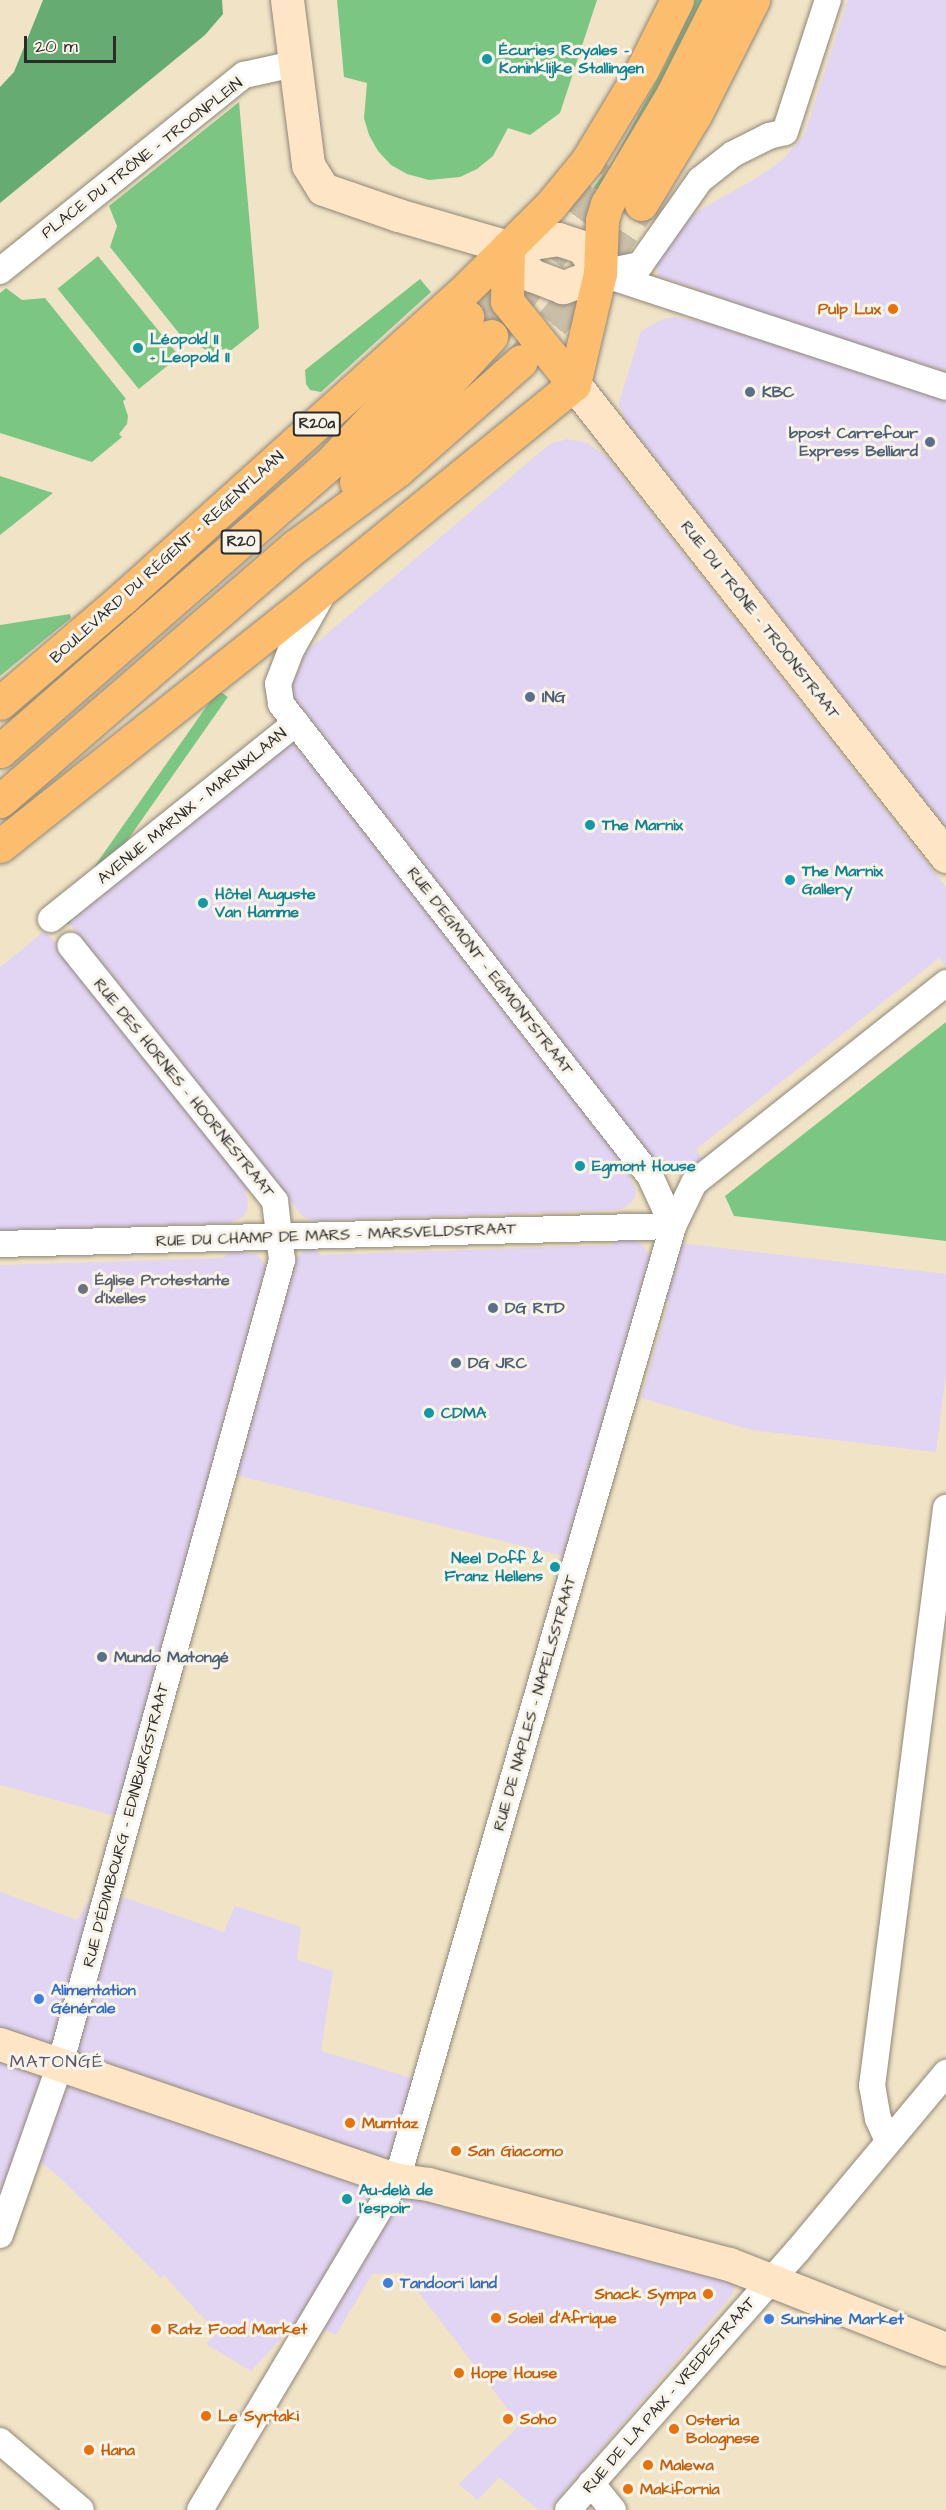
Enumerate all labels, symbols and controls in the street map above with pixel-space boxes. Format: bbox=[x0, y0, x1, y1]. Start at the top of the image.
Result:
scale bar bbox=[27, 24, 118, 62]
text: 20 m bbox=[35, 34, 78, 59]
place label: Écuries Royales - Koninklijke Stallingen bbox=[499, 40, 644, 78]
marker: Écuries Royales - Koninklijke Stallingen bbox=[480, 52, 494, 66]
street label: PLACE DU TRÔNE - TROONPLEIN bbox=[38, 74, 246, 242]
place label: Pulp Lux bbox=[818, 299, 881, 319]
marker: Pulp Lux bbox=[886, 302, 900, 316]
place label: Léopold II - Leopold II bbox=[150, 329, 230, 367]
marker: Léopold II - Leopold II bbox=[131, 341, 145, 355]
place label: KBC bbox=[762, 382, 794, 402]
marker: KBC bbox=[743, 385, 757, 399]
road number: R20a bbox=[292, 412, 342, 436]
place label: bpost Carrefour Express Belliard bbox=[789, 423, 918, 461]
marker: bpost Carrefour Express Belliard bbox=[923, 435, 937, 449]
street label: BOULEVARD DU RÉGENT - REGENTLAAN bbox=[46, 447, 288, 667]
street label: RUE DU TRÔNE - TROONSTRAAT bbox=[677, 517, 843, 723]
road number: R20 bbox=[220, 530, 262, 554]
place label: ING bbox=[542, 687, 566, 707]
marker: ING bbox=[523, 690, 537, 704]
street label: AVENUE MARNIX - MARNIXLAAN bbox=[94, 724, 290, 888]
place label: The Marnix bbox=[602, 815, 683, 835]
marker: The Marnix bbox=[583, 818, 597, 832]
place label: The Marnix Gallery bbox=[802, 861, 883, 899]
street label: RUE D'EGMONT - EGMONTSTRAAT bbox=[403, 863, 577, 1079]
marker: The Marnix Gallery bbox=[783, 873, 797, 887]
place label: Hôtel Auguste Van Hamme bbox=[215, 884, 316, 922]
marker: Hôtel Auguste Van Hamme bbox=[196, 896, 210, 910]
street label: RUE DES HORNES - HOORNESTRAAT bbox=[90, 975, 278, 1201]
place label: Egmont House bbox=[592, 1156, 696, 1176]
marker: Egmont House bbox=[573, 1159, 587, 1173]
street label: RUE DU CHAMP DE MARS - MARSVELDSTRAAT bbox=[155, 1219, 517, 1251]
place label: Église Protestante d’Ixelles bbox=[95, 1270, 230, 1308]
marker: Église Protestante d’Ixelles bbox=[76, 1282, 90, 1296]
place label: DG RTD bbox=[505, 1298, 565, 1318]
marker: DG RTD bbox=[486, 1301, 500, 1315]
place label: DG JRC bbox=[468, 1353, 527, 1373]
marker: DG JRC bbox=[449, 1356, 463, 1370]
place label: CDMA bbox=[441, 1403, 486, 1423]
marker: CDMA bbox=[422, 1406, 436, 1420]
place label: Neel Doff & Franz Hellens bbox=[445, 1548, 543, 1586]
marker: Neel Doff & Franz Hellens bbox=[548, 1560, 562, 1574]
street label: RUE DE NAPLES - NAPELSSTRAAT bbox=[489, 1573, 581, 1833]
place label: Mundo Matongé bbox=[114, 1647, 229, 1667]
marker: Mundo Matongé bbox=[95, 1650, 109, 1664]
street label: RUE D'ÉDIMBOURG - EDINBURGSTRAAT bbox=[79, 1681, 173, 1969]
place label: Alimentation Générale bbox=[51, 1980, 136, 2018]
marker: Alimentation Générale bbox=[32, 1992, 46, 2006]
district label: MATONGÉ bbox=[10, 2051, 104, 2073]
place label: Mumtaz bbox=[362, 2113, 418, 2133]
marker: Mumtaz bbox=[343, 2116, 357, 2130]
place label: San Giacomo bbox=[468, 2141, 563, 2161]
marker: San Giacomo bbox=[449, 2144, 463, 2158]
place label: Au-delà de l'espoir bbox=[359, 2180, 433, 2218]
marker: Au-delà de l'espoir bbox=[340, 2192, 354, 2206]
place label: Tandoori land bbox=[400, 2273, 497, 2293]
marker: Tandoori land bbox=[381, 2276, 395, 2290]
place label: Snack Sympa bbox=[595, 2284, 696, 2304]
marker: Snack Sympa bbox=[701, 2287, 715, 2301]
street label: RUE DE LA PAIX - VREDESTRAAT bbox=[579, 2293, 759, 2497]
place label: Soleil d'Afrique bbox=[508, 2308, 617, 2328]
place label: Sunshine Market bbox=[781, 2309, 904, 2329]
marker: Soleil d'Afrique bbox=[489, 2311, 503, 2325]
marker: Sunshine Market bbox=[762, 2312, 776, 2326]
place label: Ratz Food Market bbox=[168, 2319, 307, 2339]
marker: Ratz Food Market bbox=[149, 2322, 163, 2336]
place label: Hope House bbox=[471, 2363, 557, 2383]
marker: Hope House bbox=[452, 2366, 466, 2380]
place label: Le Syrtaki bbox=[218, 2406, 299, 2426]
marker: Le Syrtaki bbox=[199, 2409, 213, 2423]
place label: Soho bbox=[520, 2409, 556, 2429]
place label: Osteria Bolognese bbox=[686, 2410, 759, 2448]
marker: Soho bbox=[501, 2412, 515, 2426]
marker: Osteria Bolognese bbox=[667, 2422, 681, 2436]
place label: Hana bbox=[101, 2440, 135, 2460]
marker: Hana bbox=[82, 2443, 96, 2457]
place label: Malewa bbox=[660, 2455, 714, 2475]
marker: Malewa bbox=[641, 2458, 655, 2472]
place label: Makifornia bbox=[640, 2479, 720, 2499]
marker: Makifornia bbox=[621, 2482, 635, 2496]

